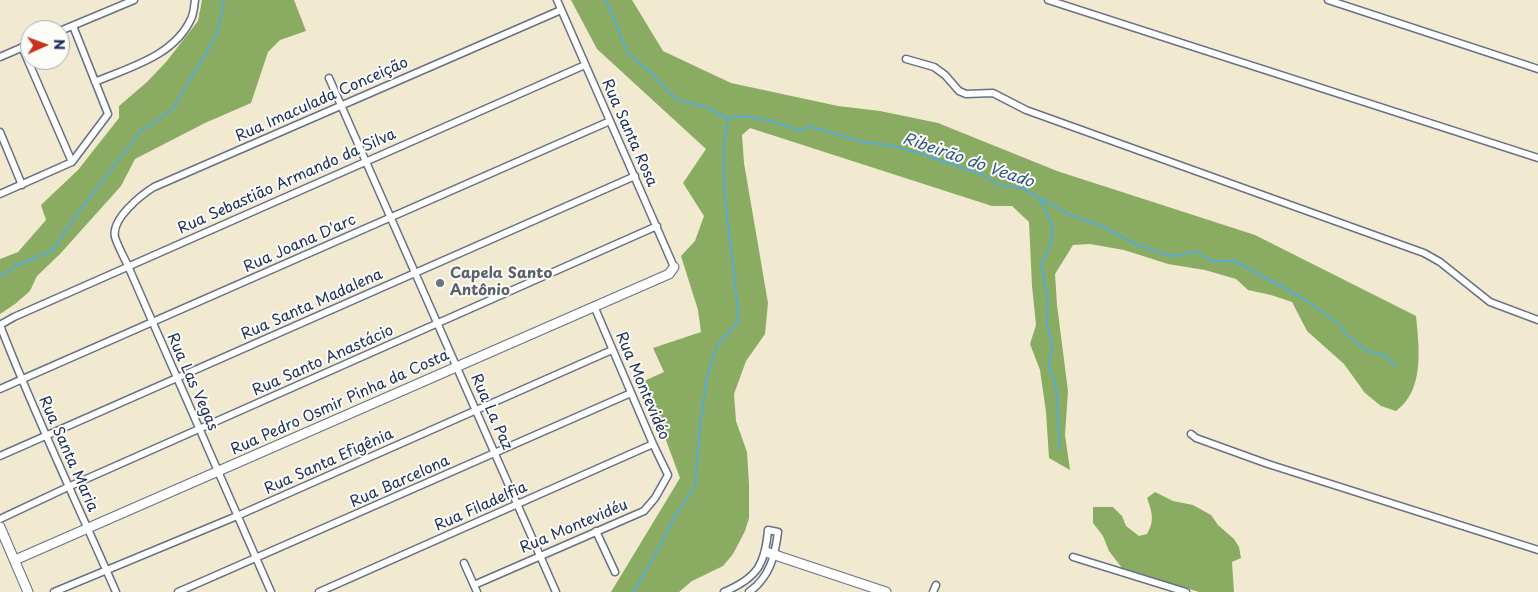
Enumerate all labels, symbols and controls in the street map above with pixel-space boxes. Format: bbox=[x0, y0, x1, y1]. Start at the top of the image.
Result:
north arrow bbox=[20, 20, 70, 70]
text: N bbox=[49, 39, 70, 50]
street label: Rua Imaculada Conceição bbox=[233, 54, 411, 146]
street label: Rua Santa Rosa bbox=[597, 76, 661, 190]
street label: Rua Sebastião Armando da Silva bbox=[175, 126, 399, 238]
water label: Ribeirão do Veado bbox=[900, 130, 1036, 192]
street label: Rua Joana D'arc bbox=[241, 211, 359, 277]
place label: Capela Santo Antônio bbox=[450, 265, 552, 300]
street label: Rua Santa Madalena bbox=[239, 266, 385, 344]
marker: Capela Santo Antônio bbox=[434, 277, 446, 289]
street label: Rua Santo Anastácio bbox=[250, 322, 396, 400]
street label: Rua Montevidéo bbox=[611, 329, 673, 443]
street label: Rua Las Vegas bbox=[162, 330, 222, 434]
street label: Rua Pedro Osmir Pinha da Costa bbox=[228, 347, 452, 459]
street label: Rua La Paz bbox=[466, 371, 516, 453]
street label: Rua Santa Maria bbox=[34, 393, 102, 515]
street label: Rua Santa Efigênia bbox=[262, 425, 396, 499]
street label: Rua Barcelona bbox=[348, 452, 452, 512]
street label: Rua Filadelfia bbox=[432, 479, 530, 535]
street label: Rua Montevidéu bbox=[517, 496, 631, 558]

